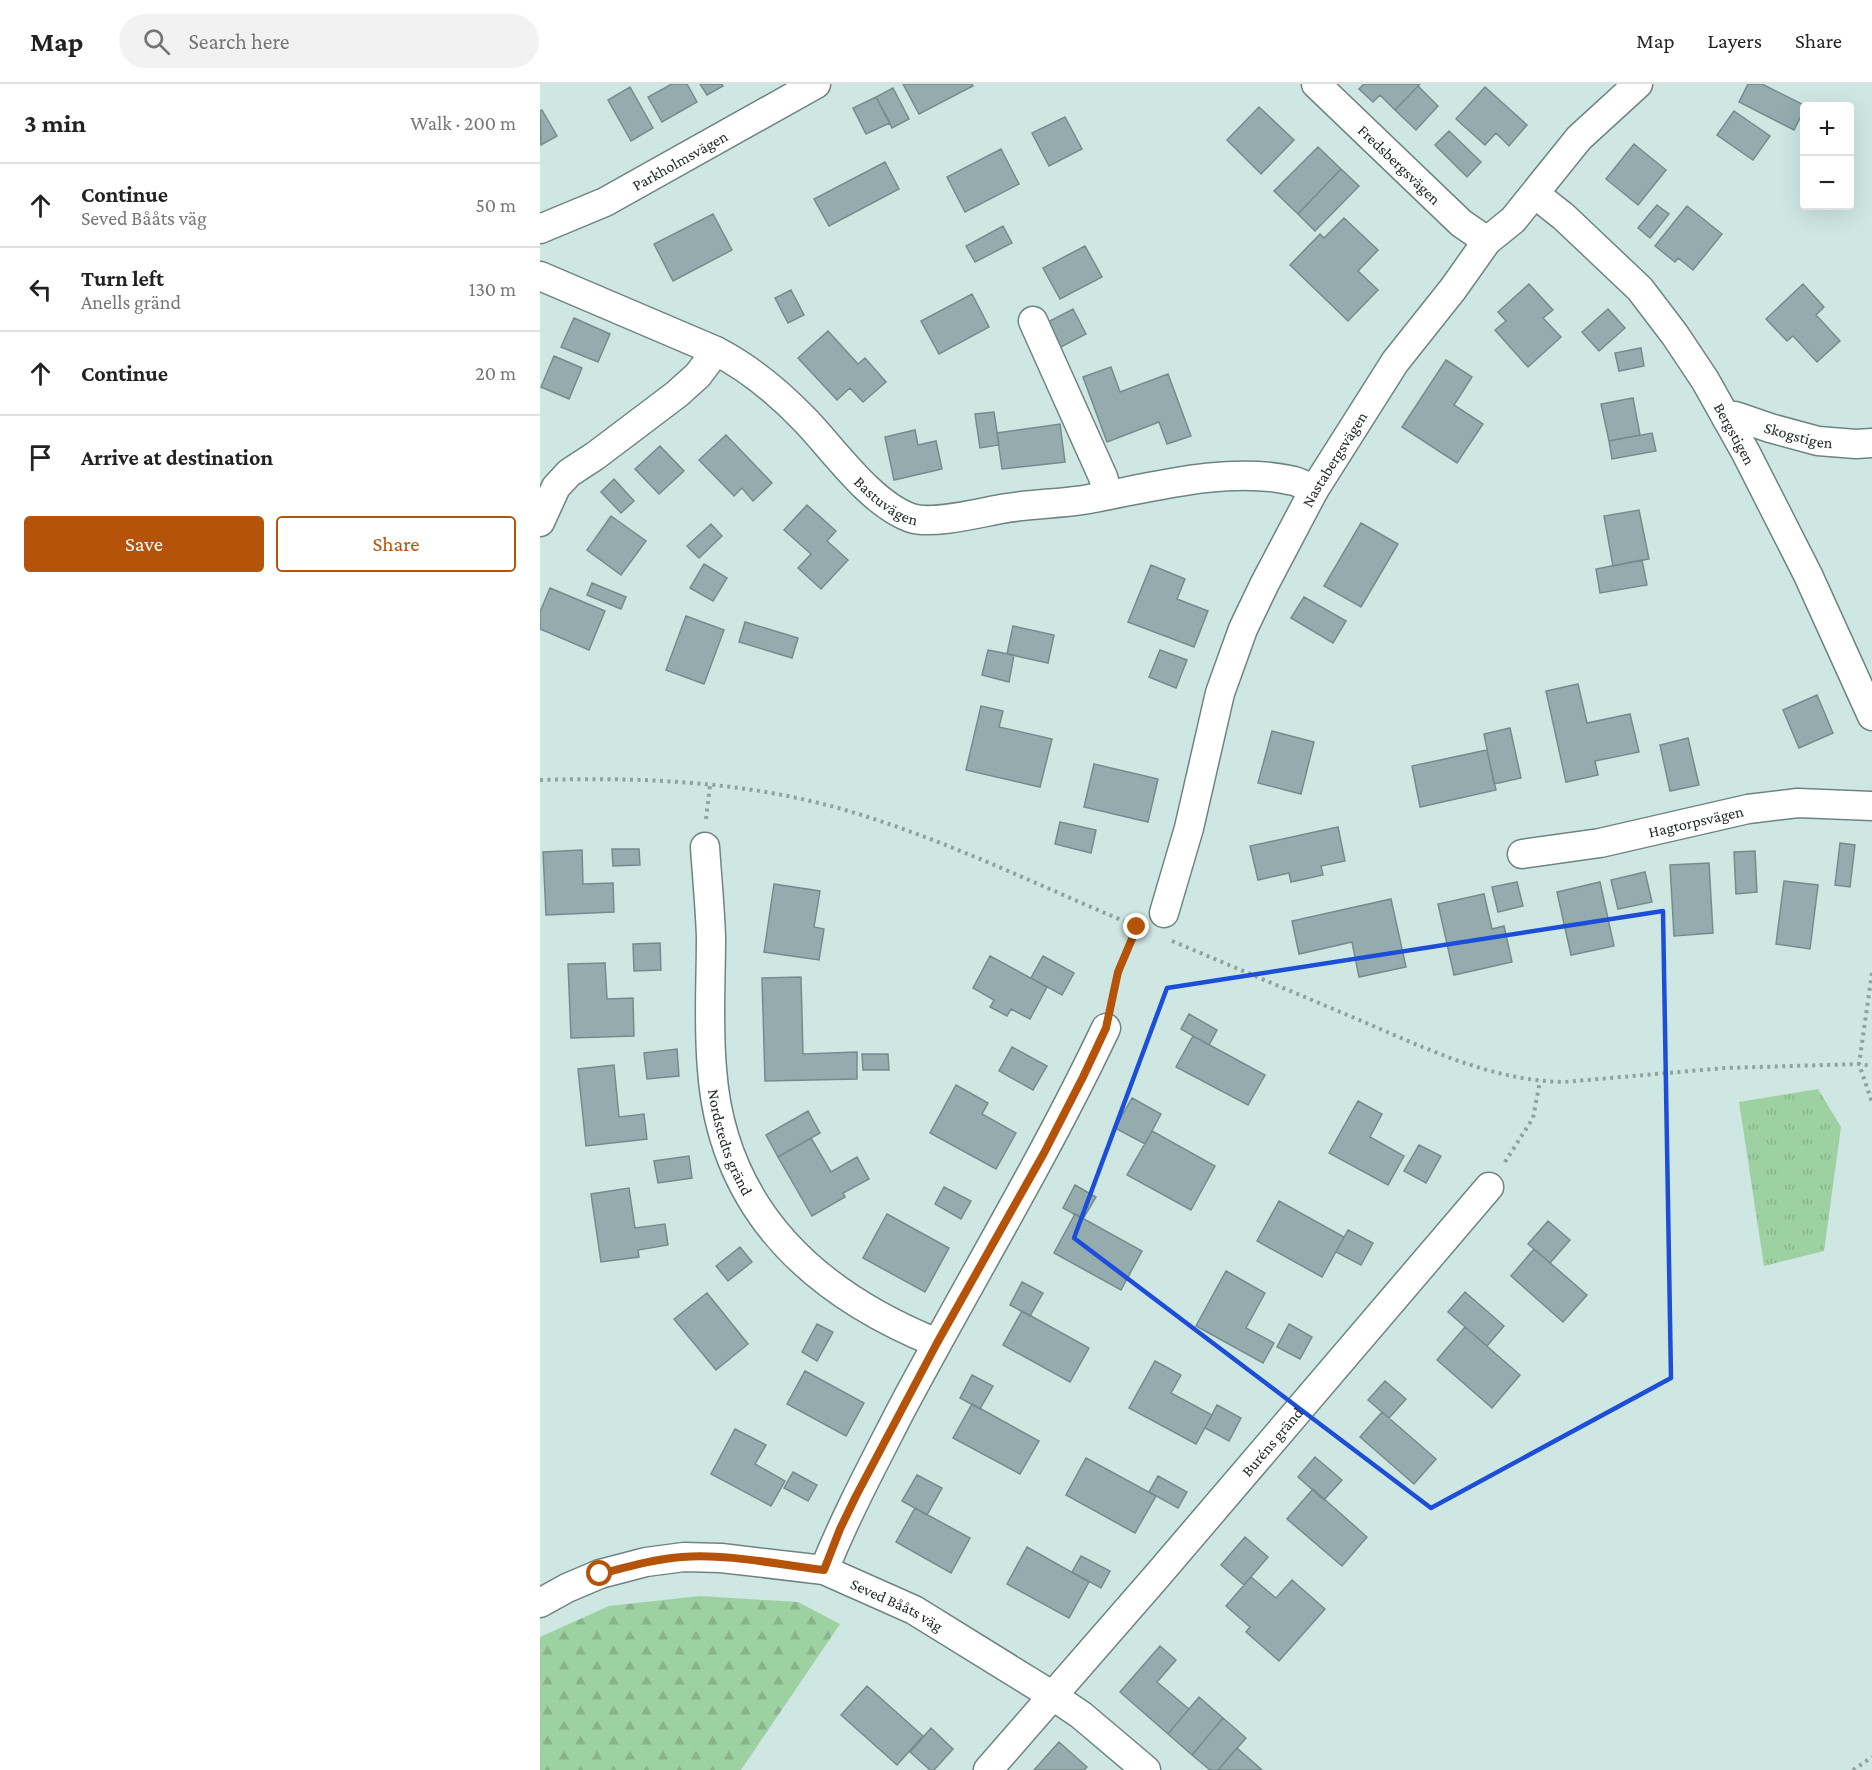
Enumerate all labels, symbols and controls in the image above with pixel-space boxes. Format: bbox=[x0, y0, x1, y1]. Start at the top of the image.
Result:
search box bbox=[119, 14, 539, 68]
icon: search bbox=[140, 25, 173, 58]
text: Map bbox=[30, 26, 83, 57]
text: Search here bbox=[188, 29, 289, 54]
text: Map bbox=[1636, 29, 1675, 53]
text: Layers bbox=[1708, 29, 1762, 53]
text: Share bbox=[1795, 29, 1842, 53]
map controls bbox=[1800, 102, 1854, 210]
button: + bbox=[1800, 102, 1854, 156]
text: 3 min bbox=[24, 109, 86, 138]
text: Walk · 200 m bbox=[410, 112, 516, 134]
street label: Fredsbergsvägen bbox=[1355, 121, 1444, 208]
street label: Parkholmsvägen bbox=[629, 127, 731, 194]
button: − bbox=[1800, 156, 1854, 210]
text: Continue bbox=[81, 182, 168, 207]
icon: ahead bbox=[24, 189, 57, 222]
text: 50 m bbox=[475, 194, 516, 216]
text: Seved Bååts väg bbox=[81, 207, 207, 229]
text: Turn left bbox=[81, 266, 164, 291]
icon: left bbox=[24, 273, 57, 306]
text: 130 m bbox=[469, 278, 516, 300]
text: Anells gränd bbox=[81, 291, 181, 313]
icon: ahead bbox=[24, 357, 57, 390]
text: Continue bbox=[81, 361, 168, 386]
text: 20 m bbox=[475, 362, 516, 384]
street label: Bergstigen bbox=[1711, 400, 1759, 468]
street label: Nastabergsvägen bbox=[1299, 408, 1371, 510]
street label: Skogstigen bbox=[1762, 419, 1834, 451]
icon: arrive bbox=[24, 441, 57, 474]
text: Arrive at destination bbox=[81, 445, 273, 470]
street label: Bastuvägen bbox=[851, 473, 920, 529]
button: Save bbox=[24, 516, 264, 572]
button: Share bbox=[276, 516, 516, 572]
street label: Hagtorpsvägen bbox=[1647, 802, 1745, 841]
route end bbox=[1123, 913, 1149, 939]
street label: Nordstedts gränd bbox=[705, 1088, 756, 1199]
street label: Buréns gränd bbox=[1238, 1404, 1307, 1480]
route start bbox=[586, 1560, 612, 1586]
street label: Seved Bååts väg bbox=[848, 1575, 946, 1636]

